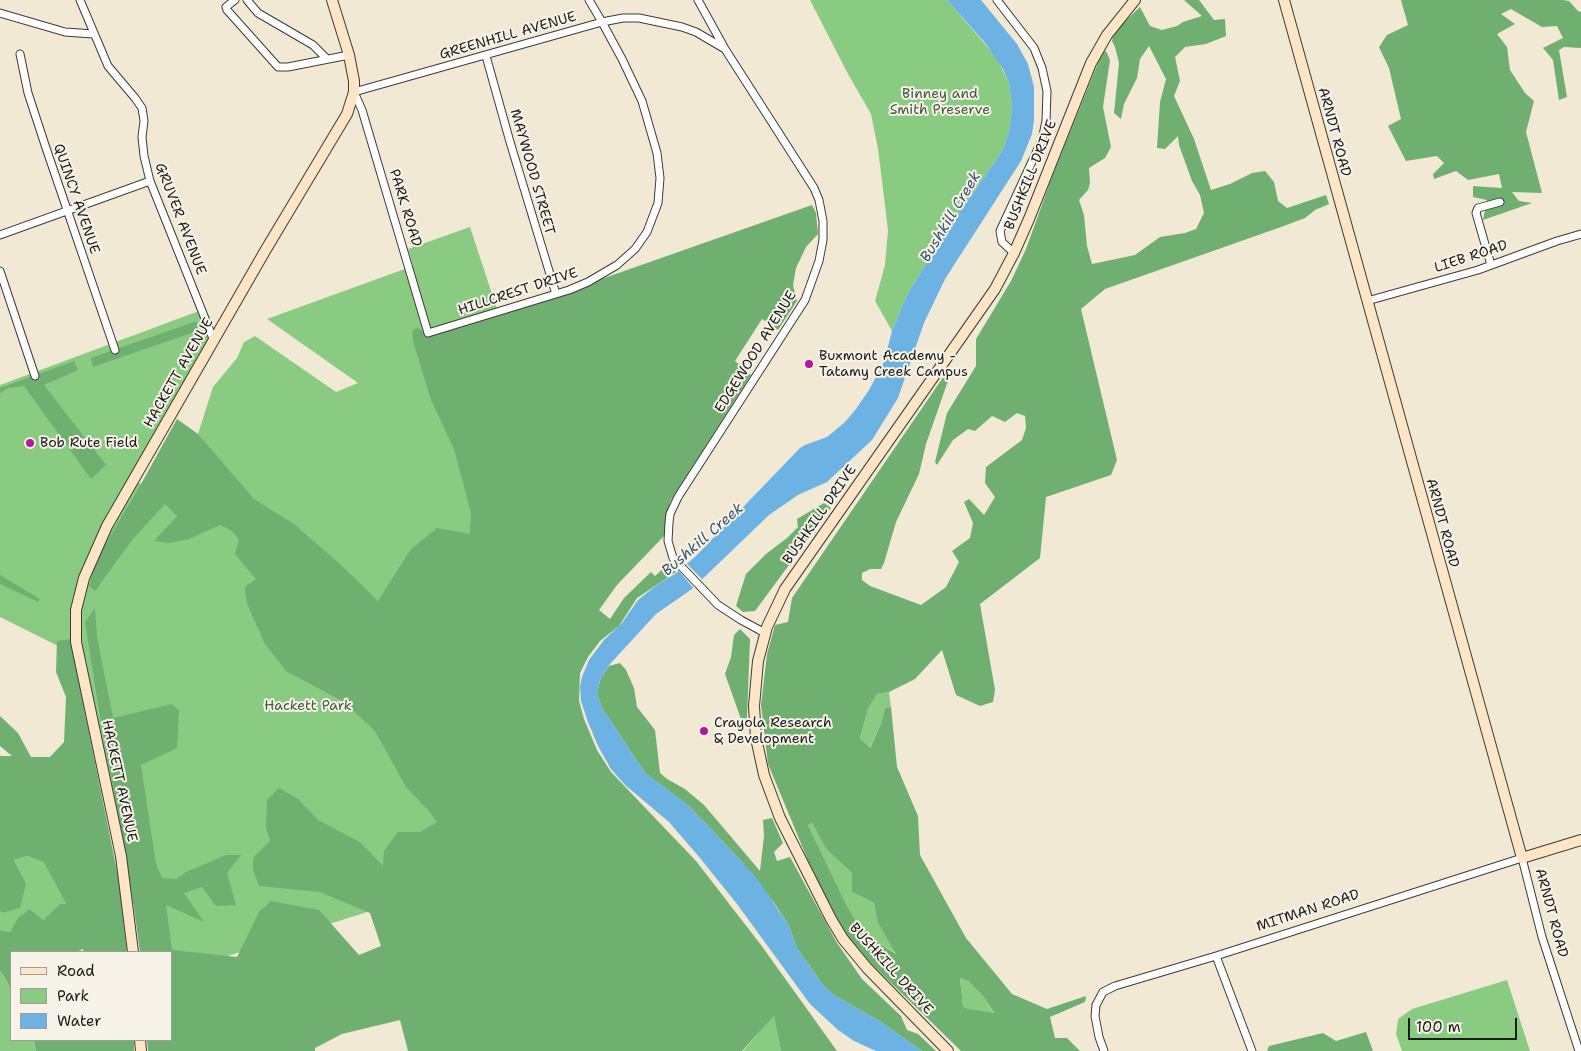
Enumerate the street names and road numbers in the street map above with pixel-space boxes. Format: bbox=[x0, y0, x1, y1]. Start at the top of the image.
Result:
street label: GREENHILL AVENUE bbox=[438, 8, 578, 64]
street label: ARNDT ROAD bbox=[1314, 86, 1354, 178]
street label: MAYWOOD STREET bbox=[506, 107, 558, 237]
street label: BUSHKILL DRIVE bbox=[1001, 118, 1061, 232]
street label: QUINCY AVENUE bbox=[49, 142, 103, 256]
street label: GRUVER AVENUE bbox=[151, 161, 209, 277]
street label: PARK ROAD bbox=[385, 167, 425, 249]
street label: LIEB ROAD bbox=[1432, 237, 1510, 277]
street label: HILLCREST DRIVE bbox=[456, 265, 580, 319]
street label: EDGEWOOD AVENUE bbox=[712, 288, 800, 416]
street label: HACKETT AVENUE bbox=[141, 315, 217, 431]
street label: BUSHKILL DRIVE bbox=[780, 462, 860, 568]
street label: ARNDT ROAD bbox=[1422, 477, 1462, 569]
street label: HACKETT AVENUE bbox=[98, 719, 140, 843]
street label: ARNDT ROAD bbox=[1531, 867, 1571, 959]
street label: MITMAN ROAD bbox=[1254, 886, 1362, 936]
street label: BUSHKILL DRIVE bbox=[846, 920, 936, 1018]

